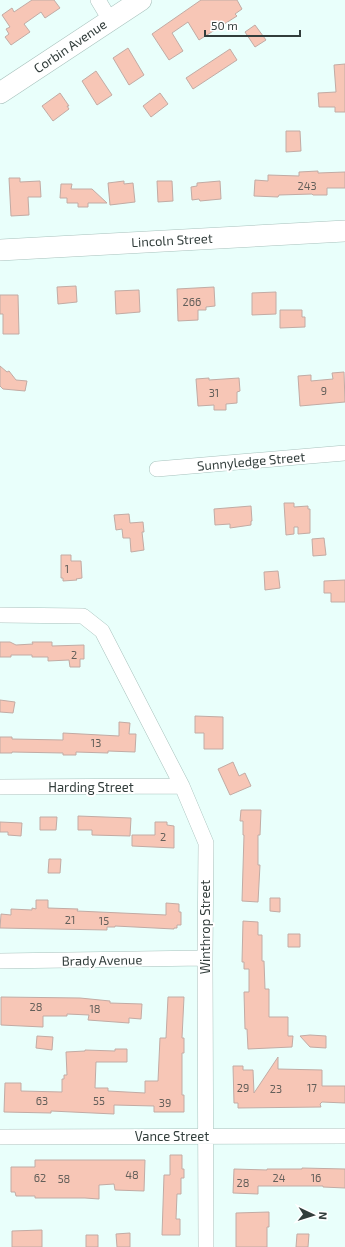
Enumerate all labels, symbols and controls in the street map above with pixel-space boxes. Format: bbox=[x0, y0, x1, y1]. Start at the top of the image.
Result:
scale bar bbox=[205, 12, 300, 38]
street label: Corbin Avenue bbox=[31, 16, 109, 76]
text: 50 m bbox=[211, 18, 238, 32]
house number: 243 bbox=[297, 179, 317, 192]
street label: Lincoln Street bbox=[131, 230, 213, 250]
house number: 266 bbox=[183, 295, 201, 308]
house number: 9 bbox=[321, 384, 327, 397]
house number: 31 bbox=[209, 386, 219, 399]
street label: Sunnyledge Street bbox=[196, 448, 306, 474]
house number: 1 bbox=[65, 562, 69, 575]
house number: 2 bbox=[71, 648, 77, 661]
house number: 13 bbox=[91, 736, 101, 749]
street label: Harding Street bbox=[48, 779, 134, 795]
house number: 2 bbox=[160, 830, 166, 843]
street label: Winthrop Street bbox=[197, 880, 213, 974]
house number: 21 bbox=[65, 913, 75, 926]
house number: 15 bbox=[99, 914, 109, 927]
street label: Brady Avenue bbox=[62, 951, 142, 969]
house number: 28 bbox=[30, 1000, 42, 1013]
house number: 18 bbox=[89, 1002, 101, 1015]
house number: 29 bbox=[237, 1081, 249, 1094]
house number: 17 bbox=[307, 1081, 317, 1094]
house number: 23 bbox=[270, 1082, 282, 1095]
house number: 63 bbox=[36, 1094, 48, 1107]
house number: 55 bbox=[93, 1094, 105, 1107]
house number: 39 bbox=[159, 1096, 171, 1109]
street label: Vance Street bbox=[135, 1128, 209, 1144]
house number: 48 bbox=[125, 1168, 139, 1181]
house number: 62 bbox=[34, 1171, 46, 1184]
house number: 24 bbox=[273, 1171, 286, 1184]
house number: 16 bbox=[311, 1171, 321, 1184]
house number: 58 bbox=[58, 1172, 70, 1185]
house number: 28 bbox=[237, 1176, 249, 1189]
north arrow bbox=[293, 1195, 333, 1235]
text: N bbox=[317, 1211, 330, 1220]

